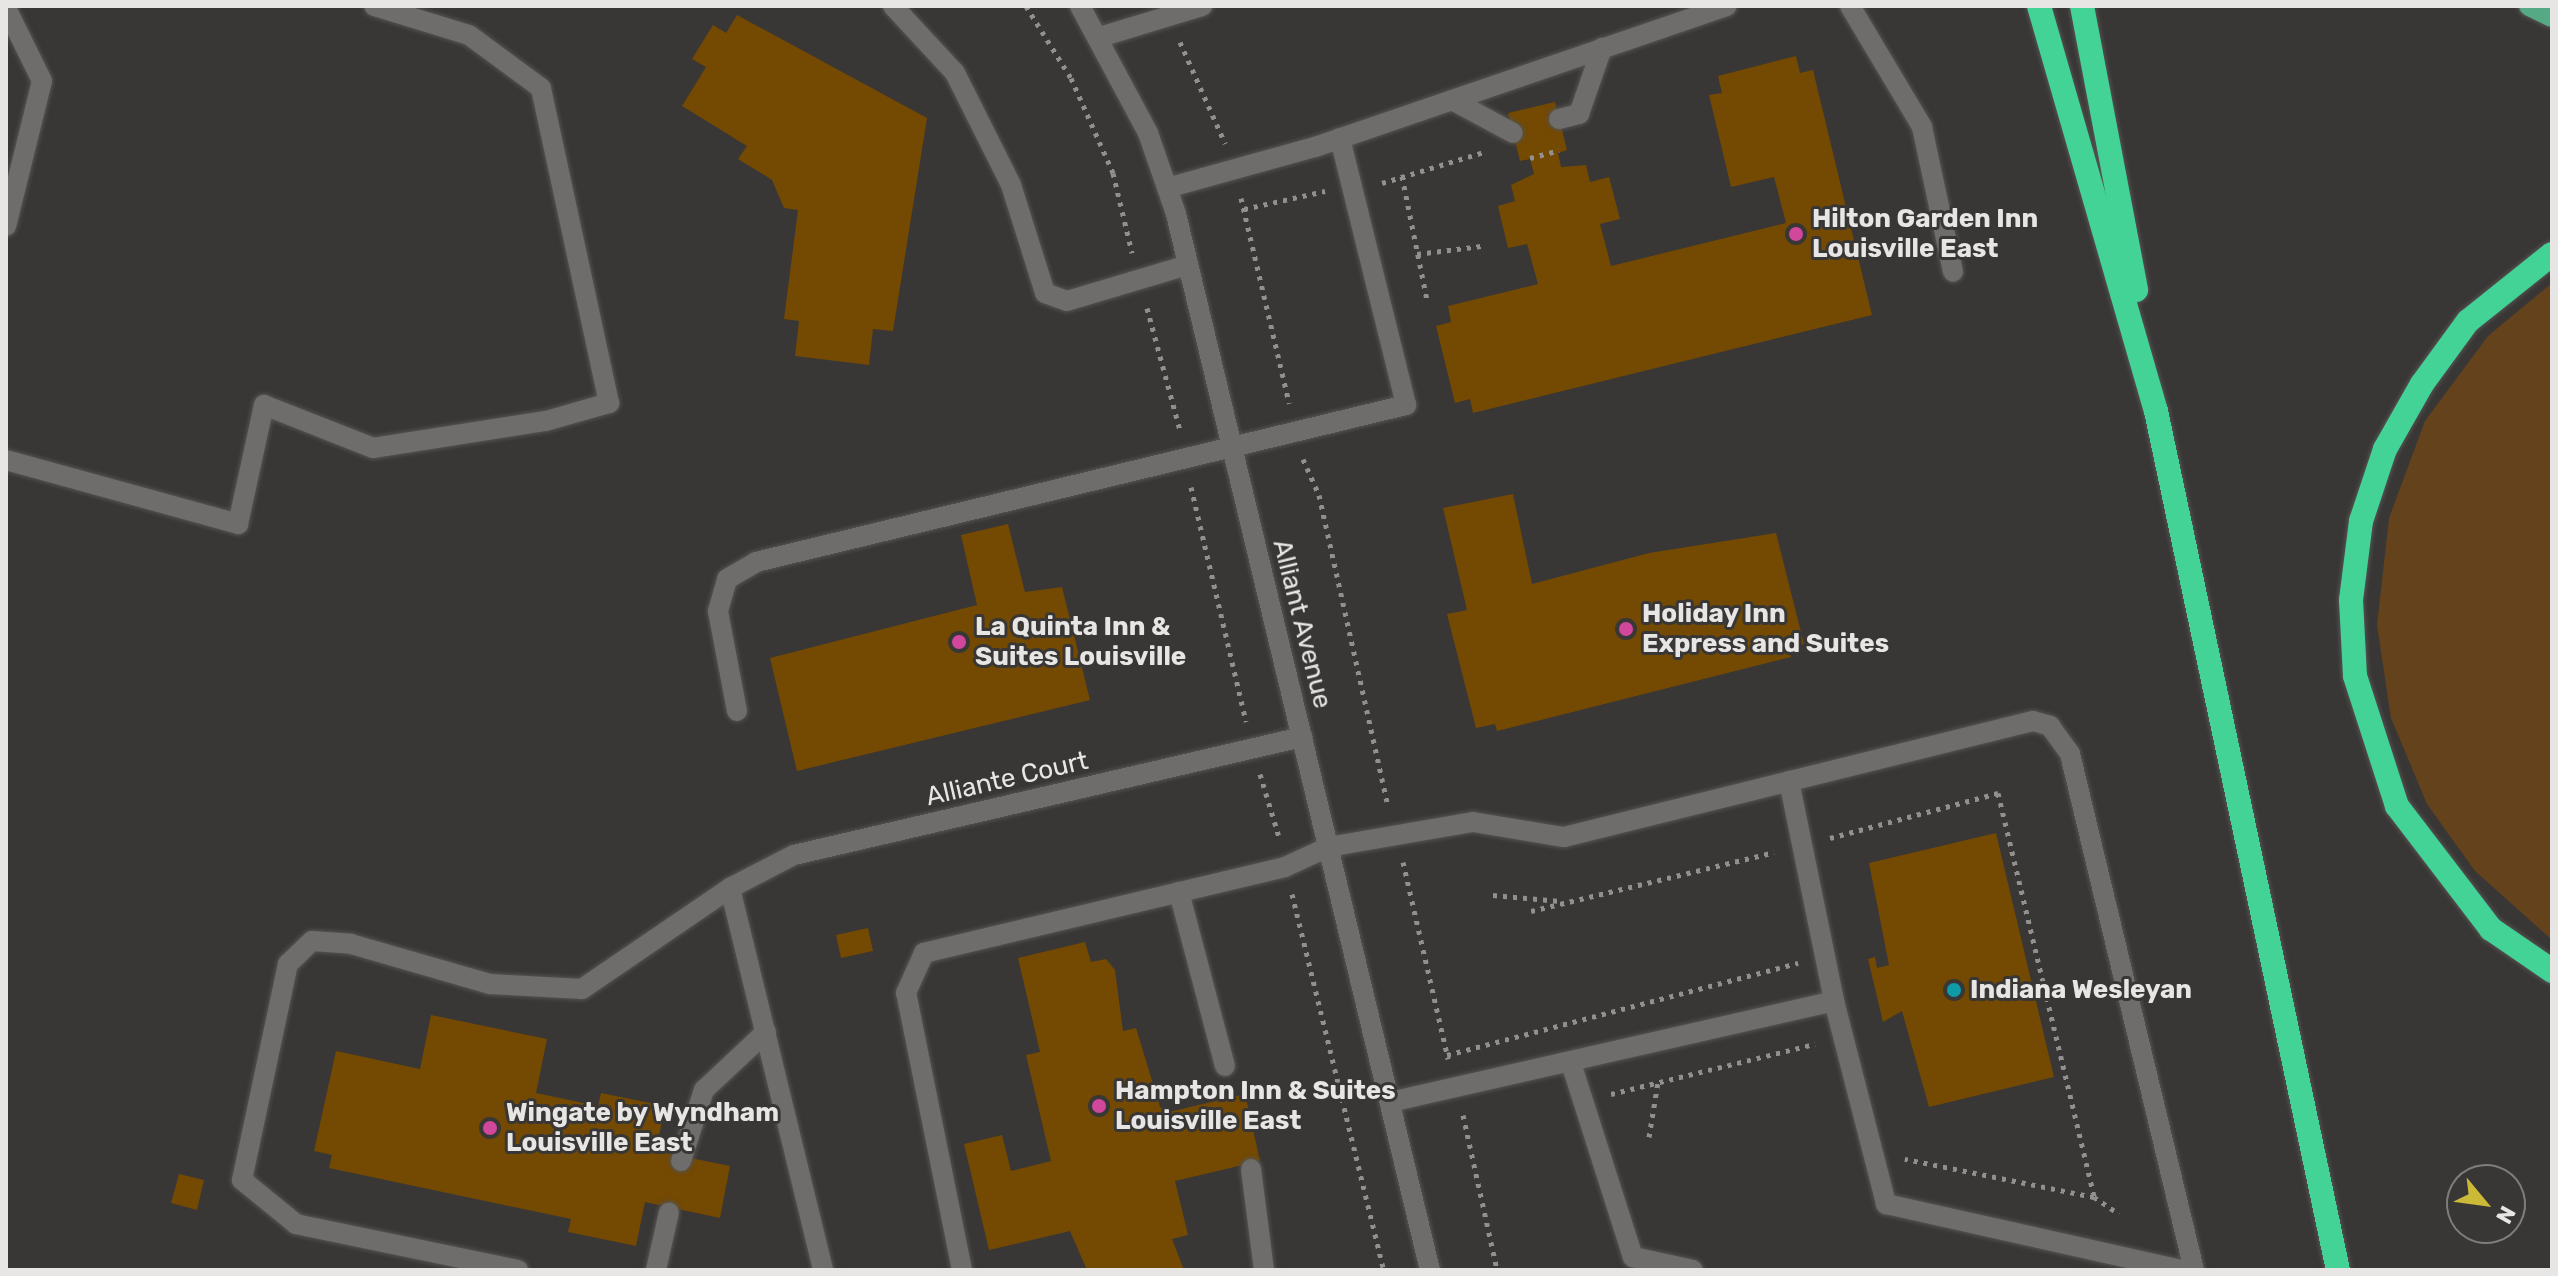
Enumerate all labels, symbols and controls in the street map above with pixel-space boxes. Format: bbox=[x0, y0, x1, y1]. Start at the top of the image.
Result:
place label: Hilton Garden Inn Louisville East bbox=[1812, 203, 2038, 264]
marker: Hilton Garden Inn Louisville East bbox=[1787, 225, 1805, 243]
street label: Alliant Avenue bbox=[1266, 536, 1338, 712]
place label: Holiday Inn Express and Suites bbox=[1642, 598, 1889, 660]
place label: La Quinta Inn & Suites Louisville bbox=[975, 611, 1186, 672]
marker: Holiday Inn Express and Suites bbox=[1617, 620, 1635, 638]
marker: La Quinta Inn & Suites Louisville bbox=[950, 633, 968, 651]
street label: Alliante Court bbox=[923, 745, 1091, 813]
place label: Indiana Wesleyan bbox=[1970, 974, 2192, 1006]
marker: Indiana Wesleyan bbox=[1945, 981, 1963, 999]
place label: Hampton Inn & Suites Louisville East bbox=[1115, 1075, 1396, 1136]
place label: Wingate by Wyndham Louisville East bbox=[506, 1097, 780, 1158]
marker: Hampton Inn & Suites Louisville East bbox=[1090, 1097, 1108, 1115]
marker: Wingate by Wyndham Louisville East bbox=[481, 1119, 499, 1137]
north arrow bbox=[2446, 1164, 2526, 1244]
text: N bbox=[2490, 1201, 2521, 1228]

